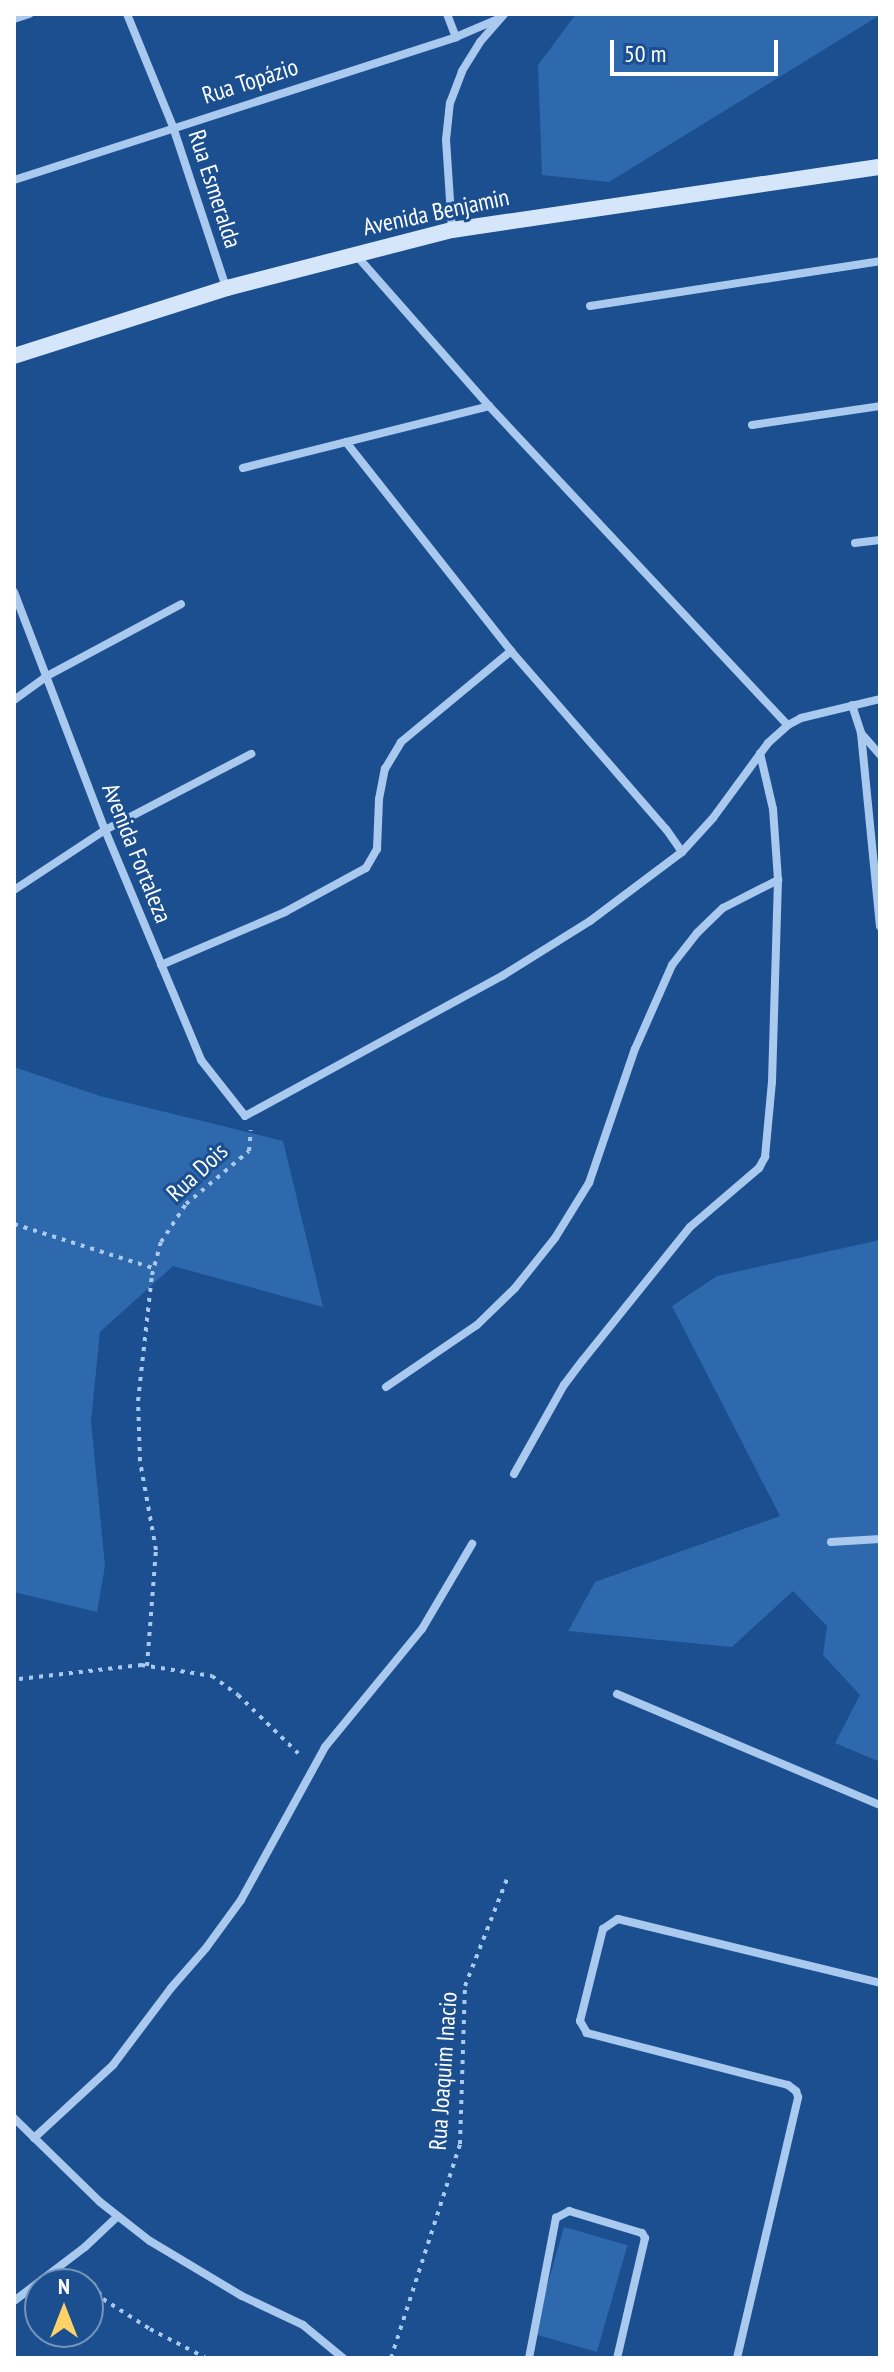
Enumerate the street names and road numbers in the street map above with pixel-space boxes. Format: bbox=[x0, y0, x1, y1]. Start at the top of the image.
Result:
street label: Rua Topázio bbox=[198, 52, 302, 110]
street label: Rua Esmeralda bbox=[182, 126, 248, 252]
street label: Avenida Benjamin bbox=[360, 182, 512, 242]
street label: Avenida Fortaleza bbox=[96, 779, 178, 927]
street label: Rua Dois bbox=[161, 1137, 233, 1207]
street label: Rua Joaquim Inacio bbox=[423, 1991, 463, 2151]

